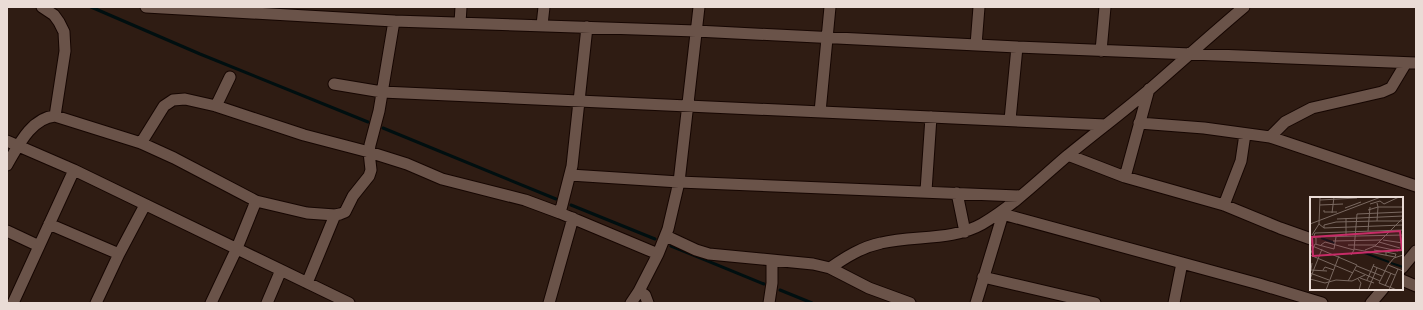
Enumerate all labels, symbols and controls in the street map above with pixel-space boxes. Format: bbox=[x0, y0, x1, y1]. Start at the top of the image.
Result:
inset map bbox=[1310, 197, 1403, 290]

